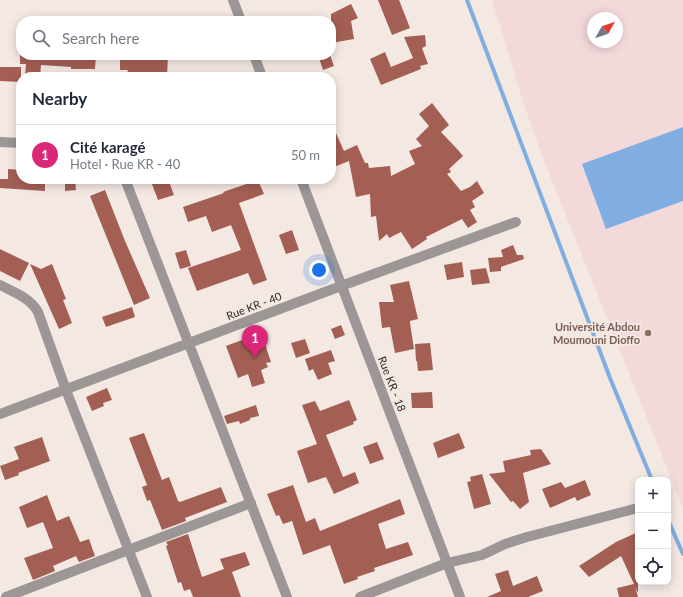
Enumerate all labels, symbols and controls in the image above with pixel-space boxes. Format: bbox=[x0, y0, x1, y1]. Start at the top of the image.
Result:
north arrow bbox=[587, 12, 623, 48]
search box bbox=[16, 16, 336, 60]
icon: search bbox=[30, 27, 52, 49]
text: Search here bbox=[62, 29, 139, 47]
text: Nearby bbox=[32, 88, 87, 109]
text: Cité karagé bbox=[70, 138, 145, 156]
text: 1 bbox=[41, 147, 49, 163]
text: 50 m bbox=[291, 147, 320, 163]
text: Hotel · Rue KR - 40 bbox=[70, 156, 180, 172]
your location bbox=[309, 260, 329, 280]
street label: Rue KR - 40 bbox=[224, 289, 284, 322]
place label: Université Abdou Moumouni Dioffo bbox=[553, 320, 640, 346]
pin: 1 bbox=[242, 325, 268, 358]
marker: Université Abdou Moumouni Dioffo bbox=[643, 328, 653, 338]
street label: Rue KR - 18 bbox=[376, 354, 409, 413]
map controls bbox=[635, 477, 671, 585]
button: + bbox=[635, 477, 671, 513]
button: − bbox=[635, 513, 671, 549]
button: locate bbox=[635, 549, 671, 585]

